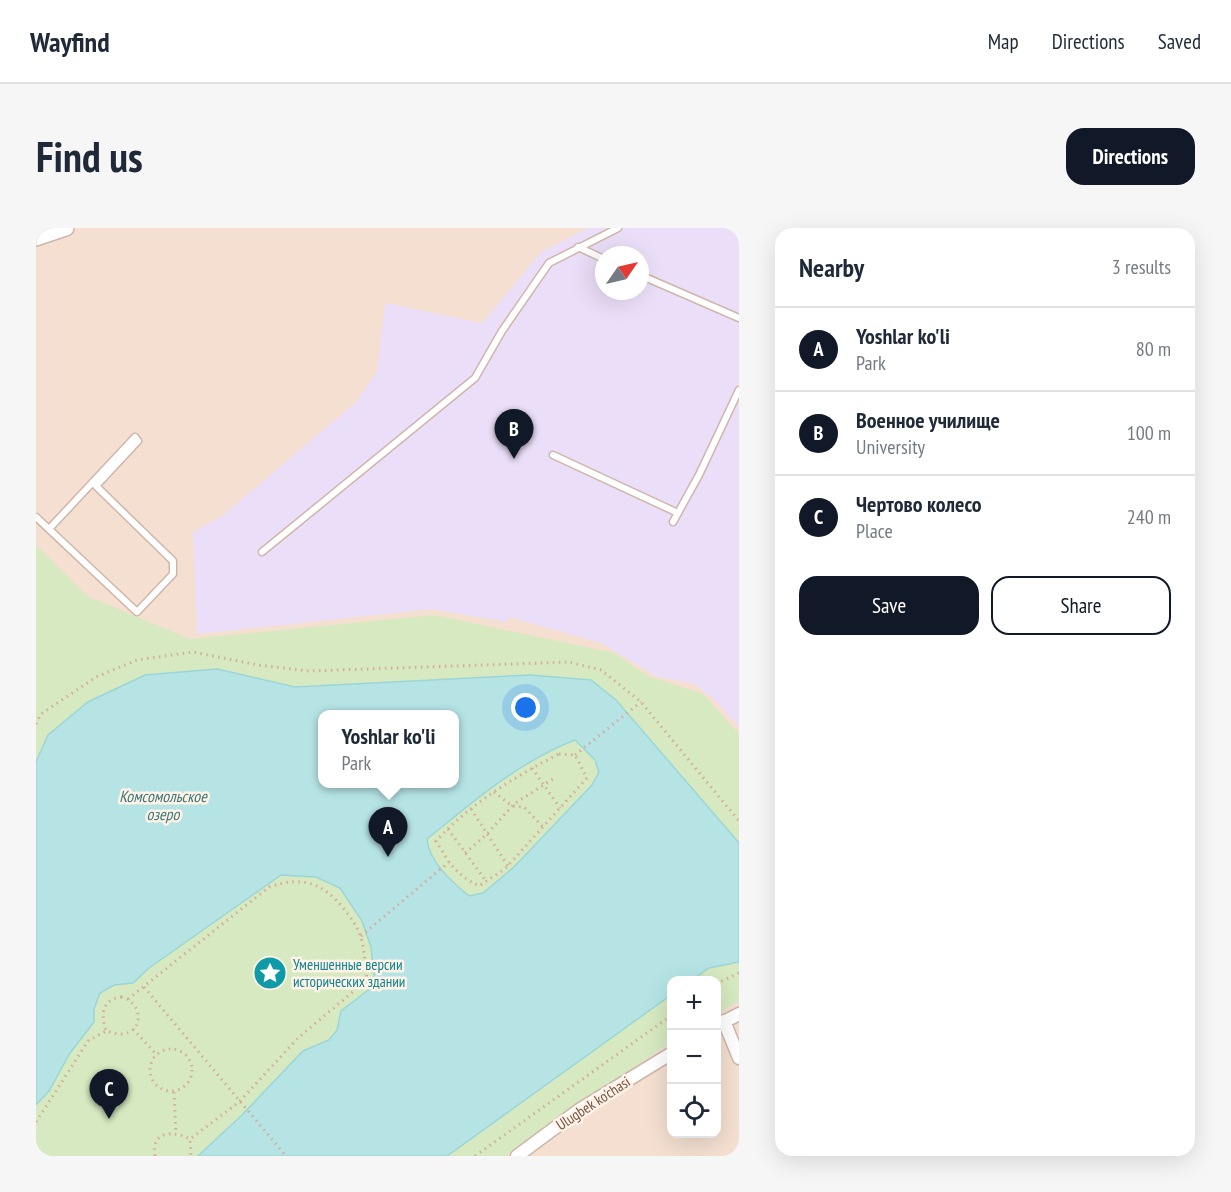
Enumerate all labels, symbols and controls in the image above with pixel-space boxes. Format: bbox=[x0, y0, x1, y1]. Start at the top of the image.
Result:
text: Wayfind bbox=[30, 23, 110, 60]
text: Map bbox=[988, 28, 1019, 55]
text: Directions bbox=[1052, 28, 1125, 55]
text: Saved bbox=[1158, 28, 1201, 55]
button: Directions bbox=[1066, 128, 1195, 185]
text: Find us bbox=[36, 129, 143, 184]
north arrow bbox=[595, 246, 649, 300]
text: Nearby bbox=[799, 251, 864, 284]
text: 3 results bbox=[1112, 254, 1171, 280]
text: Yoshlar ko'li bbox=[856, 322, 950, 350]
text: A bbox=[813, 336, 824, 362]
text: 80 m bbox=[1136, 336, 1171, 362]
text: Park bbox=[856, 350, 886, 376]
text: Военное училище bbox=[856, 406, 1000, 434]
pin: B bbox=[494, 410, 534, 459]
text: B bbox=[814, 420, 823, 446]
text: 100 m bbox=[1127, 420, 1171, 446]
text: University bbox=[856, 434, 925, 460]
text: Чертово колесо bbox=[856, 490, 982, 518]
text: C bbox=[814, 504, 823, 530]
text: 240 m bbox=[1127, 504, 1171, 530]
text: Place bbox=[856, 518, 893, 544]
button: Save bbox=[799, 576, 979, 635]
button: Share bbox=[991, 576, 1171, 635]
your location bbox=[511, 693, 540, 722]
popup bbox=[318, 710, 459, 788]
text: Yoshlar ko'li bbox=[342, 722, 435, 750]
text: Park bbox=[342, 750, 371, 776]
water label: Комсомольское озеро bbox=[119, 786, 208, 824]
pin: A bbox=[368, 808, 408, 857]
place icon: Уменшенные версии исторических здании bbox=[252, 955, 288, 991]
place label: Уменшенные версии исторических здании bbox=[293, 955, 405, 991]
map controls bbox=[667, 976, 721, 1138]
button: + bbox=[667, 976, 721, 1030]
button: − bbox=[667, 1030, 721, 1084]
pin: C bbox=[90, 1070, 128, 1119]
street label: Ulugbek ko'chasi bbox=[552, 1072, 634, 1134]
button: locate bbox=[667, 1084, 721, 1138]

